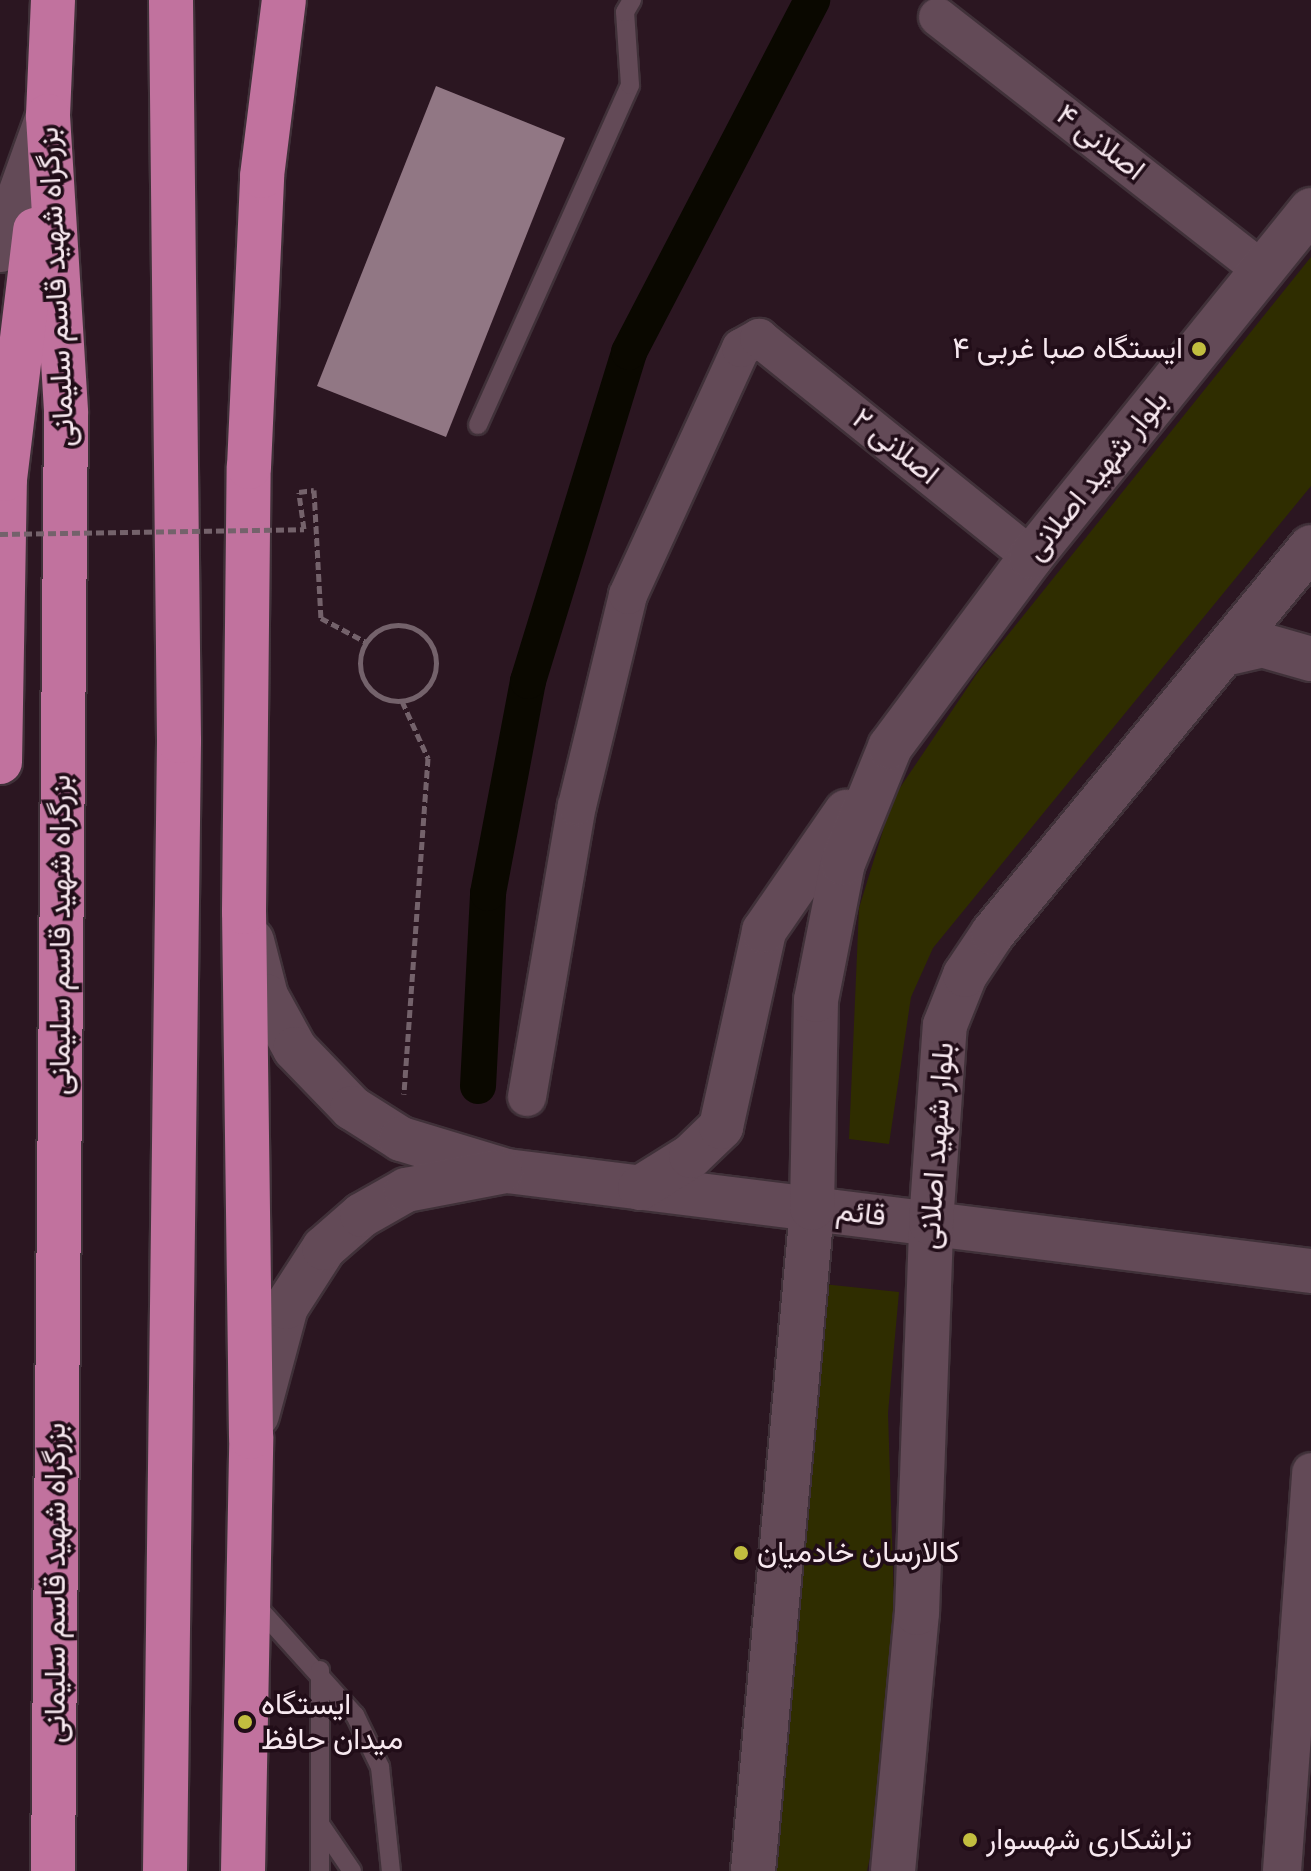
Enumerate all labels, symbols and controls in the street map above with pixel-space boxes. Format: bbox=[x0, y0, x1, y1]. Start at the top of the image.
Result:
street label: اصلانی ۴ bbox=[1048, 97, 1152, 189]
street label: بزرگراه شهید قاسم سلیمانی bbox=[31, 126, 83, 448]
place label: ایستگاه صبا غربی ۴ bbox=[952, 331, 1183, 367]
marker: ایستگاه صبا غربی ۴ bbox=[1190, 340, 1208, 358]
street label: بلوار شهید اصلانی bbox=[1018, 384, 1176, 568]
street label: اصلانی ۲ bbox=[844, 401, 946, 493]
street label: بزرگراه شهید قاسم سلیمانی bbox=[43, 775, 79, 1095]
street label: بلوار شهید اصلانی bbox=[912, 1041, 962, 1251]
street label: قائم bbox=[834, 1193, 888, 1235]
street label: بزرگراه شهید قاسم سلیمانی bbox=[38, 1423, 74, 1743]
place label: کالارسان خادمیان bbox=[757, 1535, 960, 1571]
marker: کالارسان خادمیان bbox=[732, 1544, 750, 1562]
place label: ایستگاه میدان حافظ bbox=[261, 1687, 403, 1758]
marker: ایستگاه میدان حافظ bbox=[236, 1713, 254, 1731]
place label: تراشکاری شهسوار bbox=[986, 1822, 1192, 1858]
marker: تراشکاری شهسوار bbox=[961, 1831, 979, 1849]

